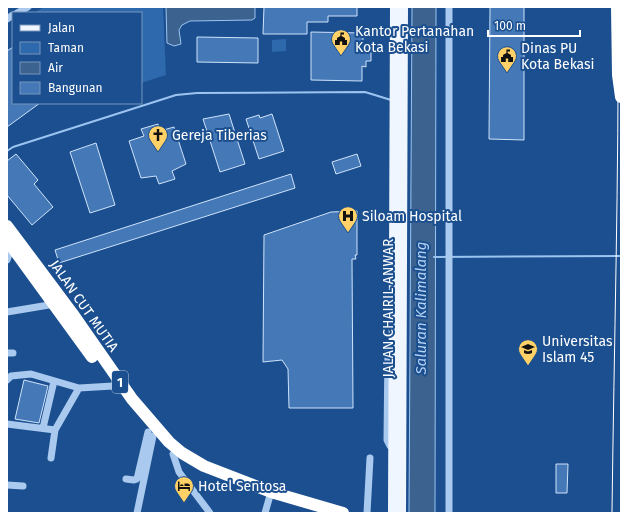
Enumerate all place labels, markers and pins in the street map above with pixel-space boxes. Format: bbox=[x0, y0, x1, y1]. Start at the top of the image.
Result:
place label: Kantor Pertanahan Kota Bekasi bbox=[355, 23, 474, 56]
public building icon: Kantor Pertanahan Kota Bekasi bbox=[330, 28, 352, 56]
place label: Dinas PU Kota Bekasi bbox=[521, 40, 595, 73]
public building icon: Dinas PU Kota Bekasi bbox=[496, 45, 518, 73]
church icon: Gereja Tiberias bbox=[147, 124, 169, 152]
place label: Gereja Tiberias bbox=[172, 127, 267, 144]
hospital icon: Siloam Hospital bbox=[337, 205, 359, 233]
place label: Siloam Hospital bbox=[362, 208, 462, 225]
place label: Universitas Islam 45 bbox=[542, 333, 613, 366]
school or university icon: Universitas Islam 45 bbox=[517, 338, 539, 366]
hotel icon: Hotel Sentosa bbox=[173, 475, 195, 503]
place label: Hotel Sentosa bbox=[198, 478, 286, 495]

